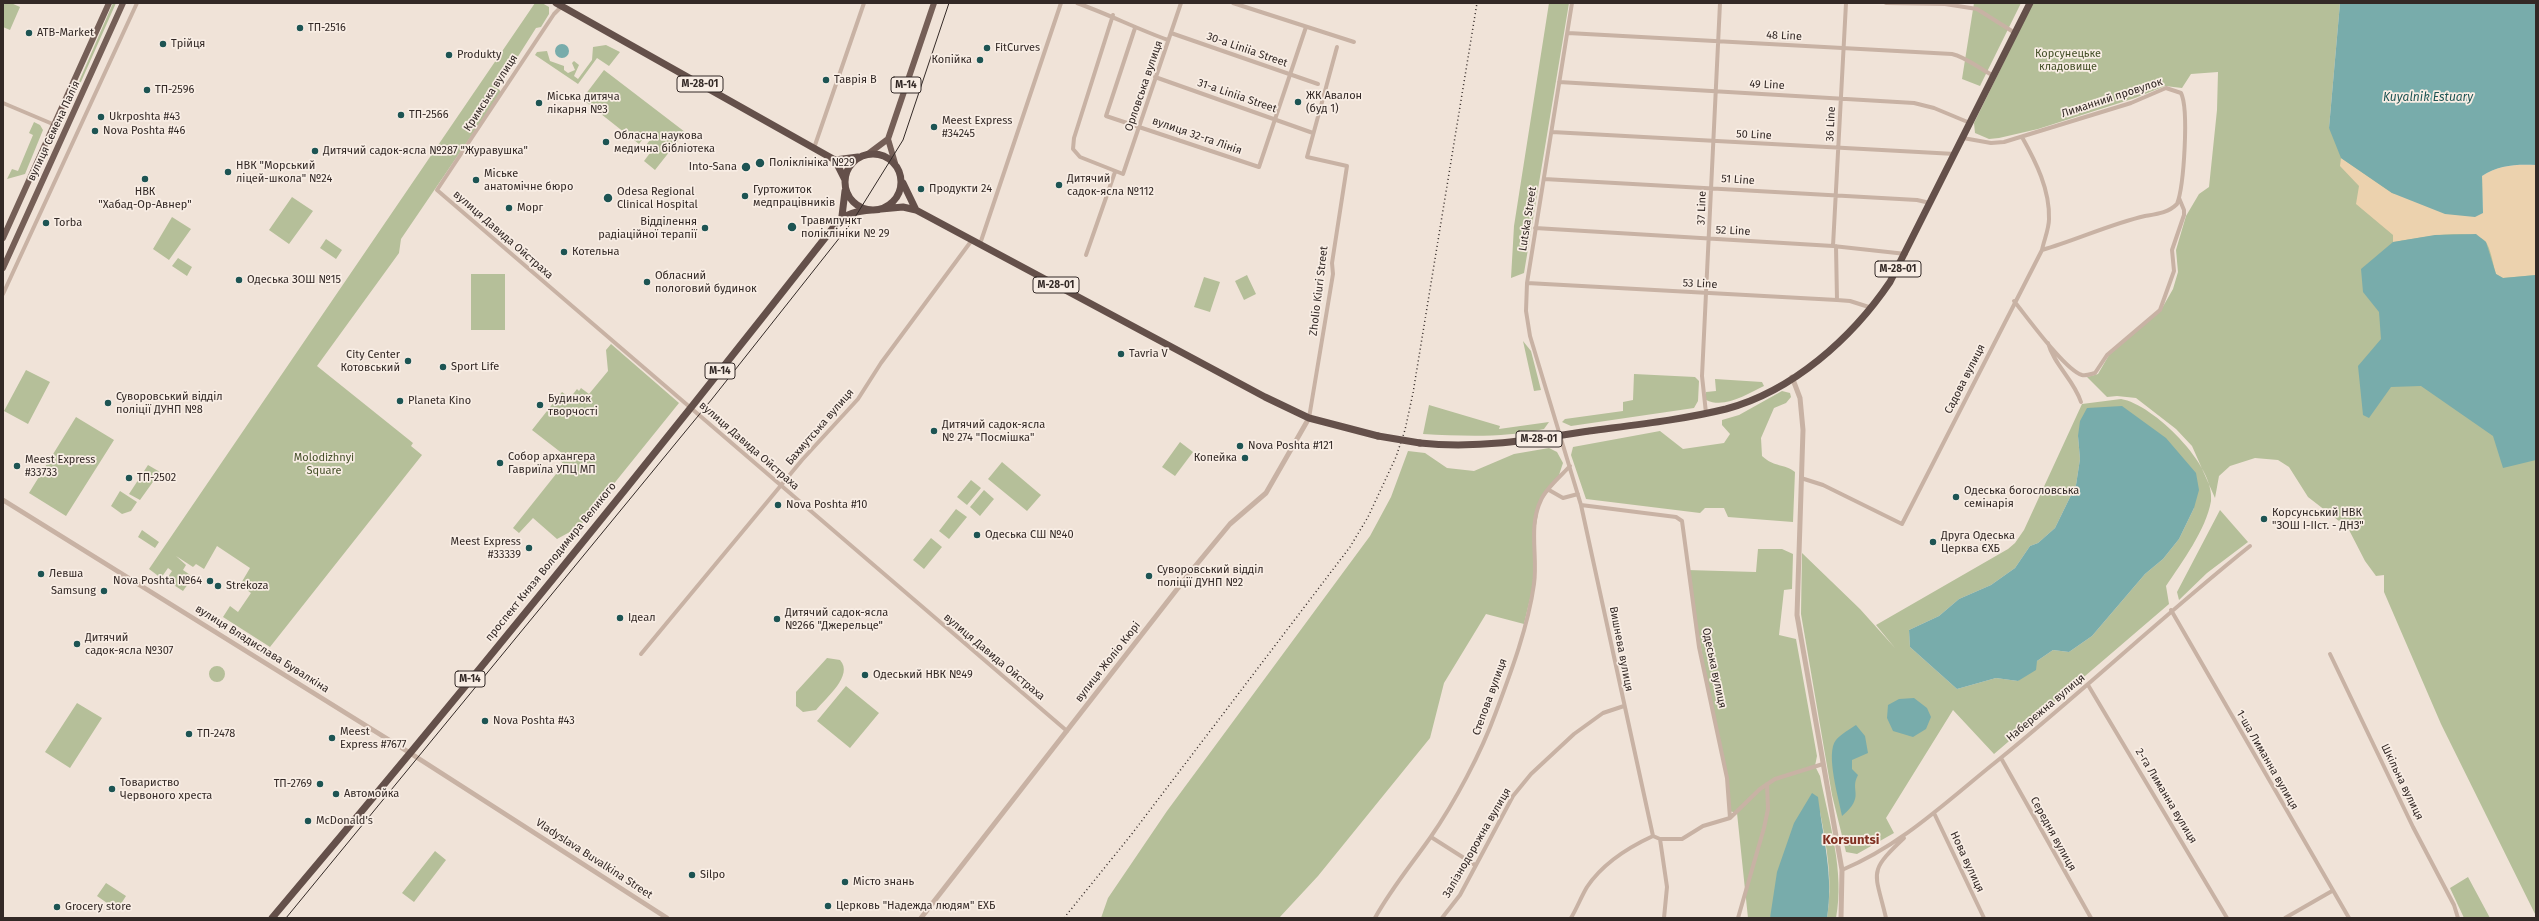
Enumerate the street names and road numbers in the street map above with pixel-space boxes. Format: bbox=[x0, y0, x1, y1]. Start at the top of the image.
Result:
street label: 48 Line bbox=[1766, 28, 1802, 44]
street label: 30-a Liniia Street bbox=[1205, 30, 1289, 70]
street label: Орловська вулиця bbox=[1122, 39, 1166, 133]
street label: Кримська вулиця bbox=[461, 52, 521, 134]
street label: Лиманний провулок bbox=[2060, 75, 2164, 121]
road number: М-28-01 bbox=[677, 76, 723, 92]
street label: 31-a Liniia Street bbox=[1196, 76, 1278, 116]
road number: М-14 bbox=[891, 77, 921, 93]
street label: 49 Line bbox=[1749, 77, 1785, 93]
street label: вулиця Семена Палія bbox=[25, 79, 83, 183]
street label: 36 Line bbox=[1823, 106, 1839, 142]
street label: вулиця 32-га Лінія bbox=[1150, 114, 1244, 158]
street label: 50 Line bbox=[1736, 127, 1772, 143]
street label: 51 Line bbox=[1721, 172, 1755, 188]
street label: Lutska Street bbox=[1516, 186, 1540, 252]
street label: вулиця Давида Ойстраха bbox=[450, 188, 556, 282]
street label: 37 Line bbox=[1695, 191, 1709, 225]
street label: 52 Line bbox=[1715, 223, 1751, 239]
street label: Zholio Kiuri Street bbox=[1307, 245, 1331, 337]
road number: М-28-01 bbox=[1875, 261, 1921, 277]
street label: 53 Line bbox=[1682, 276, 1718, 292]
road number: М-28-01 bbox=[1033, 277, 1079, 293]
street label: Садова вулиця bbox=[1942, 342, 1988, 416]
road number: М-14 bbox=[705, 363, 735, 379]
street label: Бахмутська вулиця bbox=[783, 386, 857, 468]
street label: вулиця Давида Ойстраха bbox=[696, 399, 802, 493]
road number: М-28-01 bbox=[1516, 431, 1562, 447]
street label: проспект Князя Володимира Великого bbox=[483, 480, 619, 644]
street label: вулиця Владислава Бувалкіна bbox=[193, 602, 331, 696]
street label: Вишнева вулиця bbox=[1606, 605, 1636, 693]
street label: вулиця Давида Ойстраха bbox=[941, 611, 1047, 703]
street label: вулиця Жоліо Кюрі bbox=[1073, 619, 1143, 705]
street label: Одеська вулиця bbox=[1699, 627, 1729, 709]
street label: Степова вулиця bbox=[1470, 657, 1510, 737]
road number: М-14 bbox=[455, 671, 485, 687]
street label: Набережна вулиця bbox=[2004, 671, 2088, 745]
street label: 1-ша Лиманна вулиця bbox=[2233, 708, 2301, 812]
street label: Шкільна вулиця bbox=[2378, 742, 2426, 822]
street label: 2-га Лиманна вулиця bbox=[2132, 746, 2200, 846]
street label: Залізнодорожна вулиця bbox=[1440, 786, 1514, 900]
street label: Середня вулиця bbox=[2027, 795, 2079, 873]
street label: Vladyslava Buvalkina Street bbox=[533, 816, 655, 902]
street label: Нова вулиця bbox=[1947, 829, 1987, 895]

